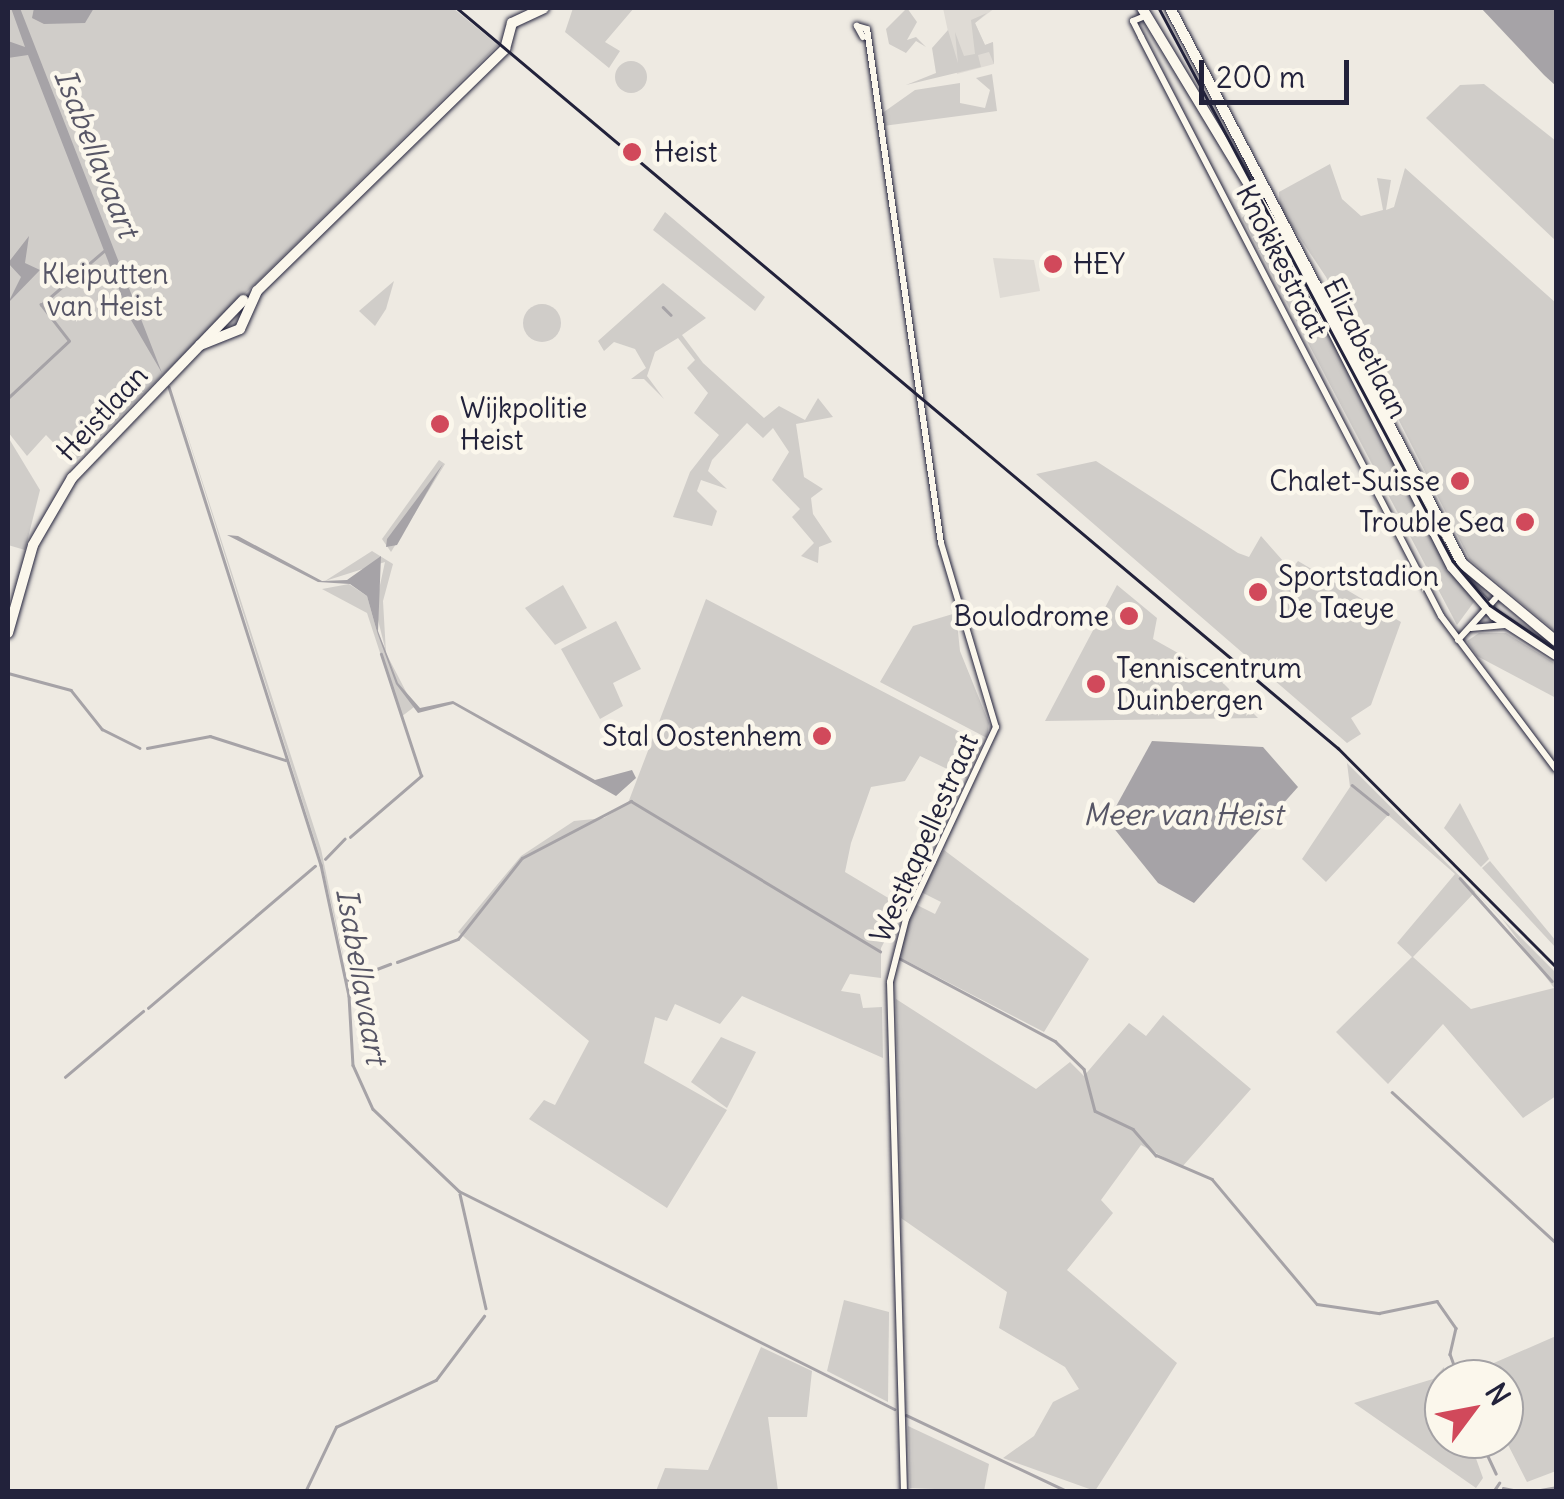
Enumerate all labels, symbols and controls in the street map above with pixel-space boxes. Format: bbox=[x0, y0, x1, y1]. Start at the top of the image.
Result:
scale bar bbox=[1204, 40, 1354, 102]
text: 200 m bbox=[1216, 58, 1305, 96]
water label: Isabellavaart bbox=[47, 64, 147, 242]
place label: Heist bbox=[654, 135, 717, 169]
marker: Heist bbox=[619, 139, 645, 165]
street label: Knokkestraat bbox=[1229, 179, 1335, 343]
place label: HEY bbox=[1073, 247, 1125, 281]
marker: HEY bbox=[1042, 253, 1064, 275]
park label: Kleiputten van Heist bbox=[41, 257, 169, 323]
street label: Elizabetlaan bbox=[1316, 272, 1416, 424]
street label: Heistlaan bbox=[50, 358, 154, 468]
place label: Wijkpolitie Heist bbox=[460, 391, 587, 457]
marker: Wijkpolitie Heist bbox=[429, 413, 451, 435]
place label: Chalet-Suisse bbox=[1269, 464, 1440, 498]
marker: Chalet-Suisse bbox=[1449, 470, 1471, 492]
place label: Trouble Sea bbox=[1359, 505, 1505, 539]
marker: Trouble Sea bbox=[1514, 511, 1536, 533]
place label: Sportstadion De Taeye bbox=[1278, 559, 1439, 625]
marker: Sportstadion De Taeye bbox=[1247, 581, 1269, 603]
place label: Boulodrome bbox=[954, 599, 1109, 633]
marker: Boulodrome bbox=[1118, 605, 1140, 627]
place label: Tenniscentrum Duinbergen bbox=[1116, 651, 1302, 717]
marker: Tenniscentrum Duinbergen bbox=[1085, 673, 1107, 695]
place label: Stal Oostenhem bbox=[602, 719, 802, 753]
marker: Stal Oostenhem bbox=[811, 725, 833, 747]
street label: Westkapellestraat bbox=[863, 728, 985, 948]
water label: Meer van Heist bbox=[1083, 796, 1283, 832]
water label: Isabellavaart bbox=[329, 885, 395, 1067]
north arrow bbox=[1424, 1359, 1524, 1459]
text: N bbox=[1477, 1376, 1518, 1412]

